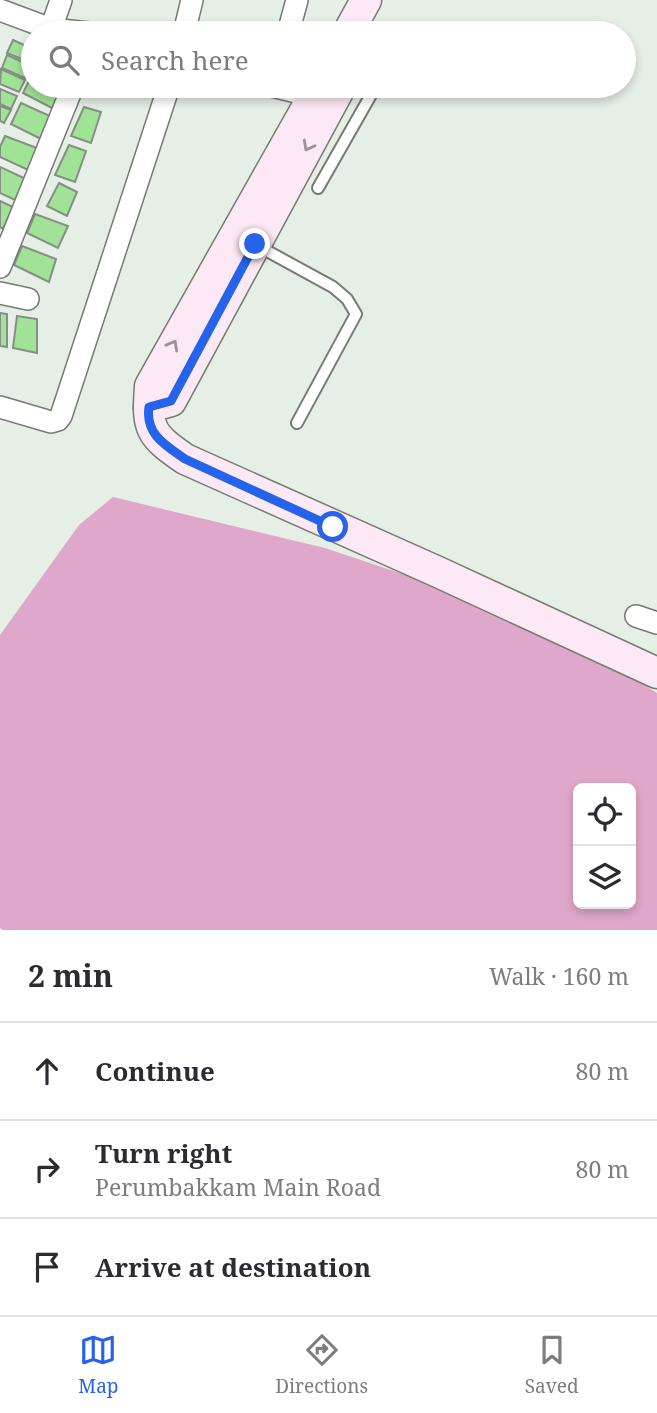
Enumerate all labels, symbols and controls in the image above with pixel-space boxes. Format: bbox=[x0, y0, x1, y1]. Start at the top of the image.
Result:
search box bbox=[21, 21, 636, 98]
icon: search bbox=[45, 41, 83, 79]
text: Search here bbox=[101, 42, 249, 78]
one-way arrow bbox=[303, 139, 317, 151]
route end bbox=[239, 228, 270, 259]
one-way arrow bbox=[165, 339, 178, 352]
route start bbox=[317, 511, 348, 542]
map controls bbox=[573, 783, 636, 909]
button: locate bbox=[573, 783, 636, 846]
button: layers bbox=[573, 846, 636, 909]
text: 2 min bbox=[28, 955, 113, 996]
text: Walk · 160 m bbox=[489, 960, 629, 992]
icon: ahead bbox=[28, 1052, 66, 1090]
text: Continue bbox=[95, 1053, 215, 1089]
text: 80 m bbox=[576, 1055, 629, 1087]
text: Turn right bbox=[95, 1135, 232, 1171]
icon: right bbox=[28, 1150, 66, 1188]
text: 80 m bbox=[576, 1153, 629, 1185]
text: Perumbakkam Main Road bbox=[95, 1171, 381, 1203]
icon: arrive bbox=[28, 1248, 66, 1286]
text: Arrive at destination bbox=[95, 1249, 371, 1285]
tab: Map bbox=[78, 1331, 119, 1399]
tab: Directions bbox=[275, 1331, 368, 1399]
tab: Saved bbox=[525, 1331, 579, 1399]

